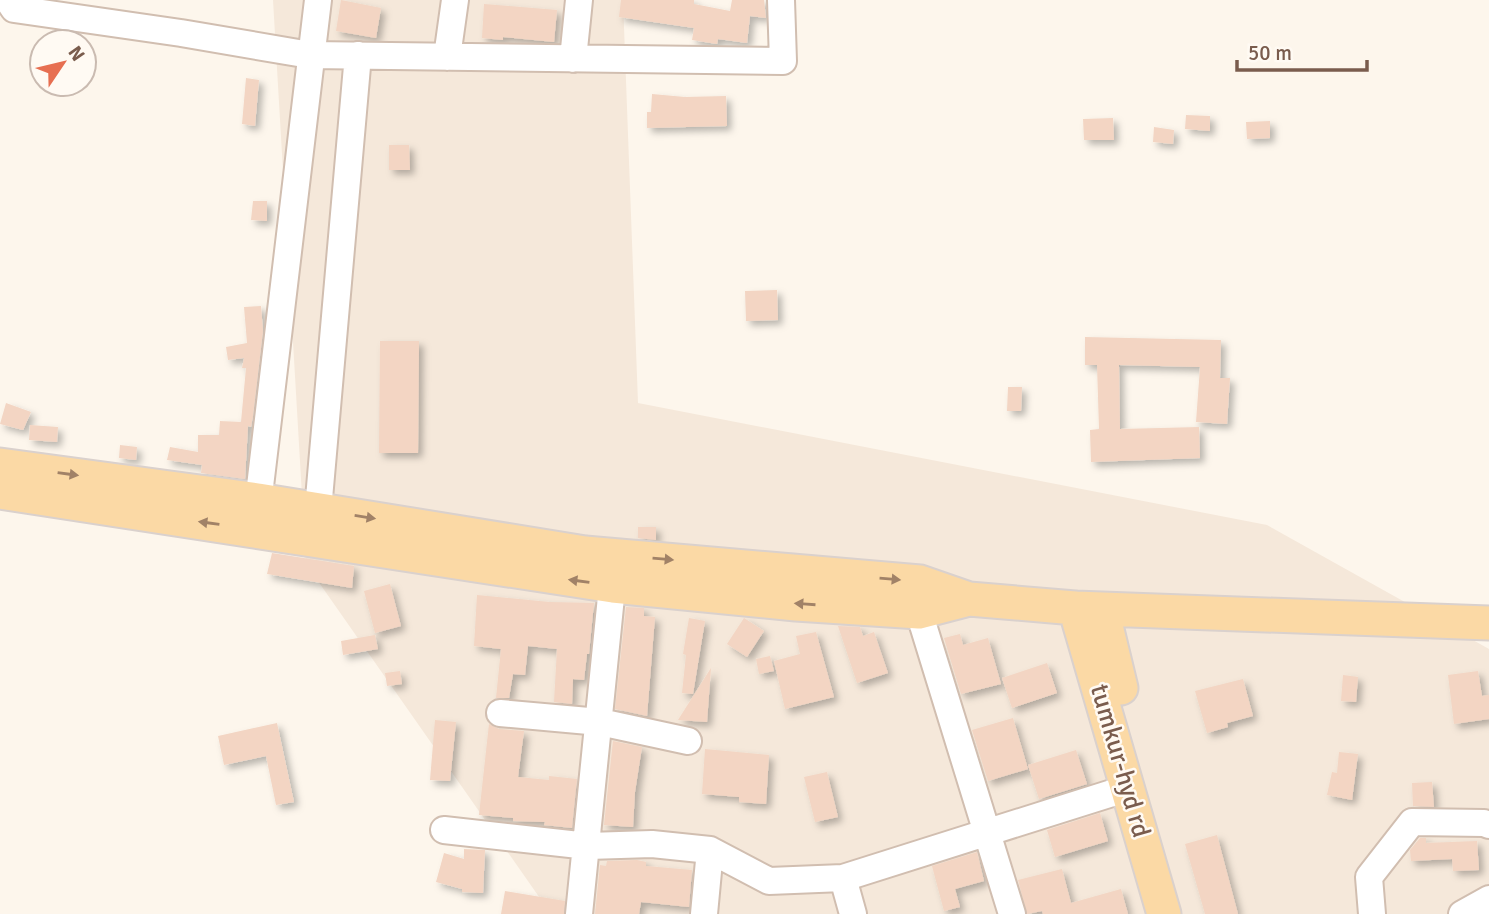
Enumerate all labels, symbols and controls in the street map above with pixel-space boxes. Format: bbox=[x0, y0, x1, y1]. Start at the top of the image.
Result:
north arrow bbox=[28, 28, 98, 98]
scale bar bbox=[1237, 28, 1366, 72]
text: 50 m bbox=[1248, 40, 1292, 66]
text: N bbox=[62, 42, 90, 66]
one-way arrow bbox=[57, 469, 79, 480]
one-way arrow bbox=[355, 512, 377, 523]
one-way arrow bbox=[198, 517, 220, 528]
one-way arrow bbox=[653, 554, 675, 565]
one-way arrow bbox=[879, 574, 901, 585]
one-way arrow bbox=[567, 575, 589, 586]
one-way arrow bbox=[794, 598, 816, 609]
street label: tumkur-hyd rd bbox=[1083, 681, 1157, 841]

